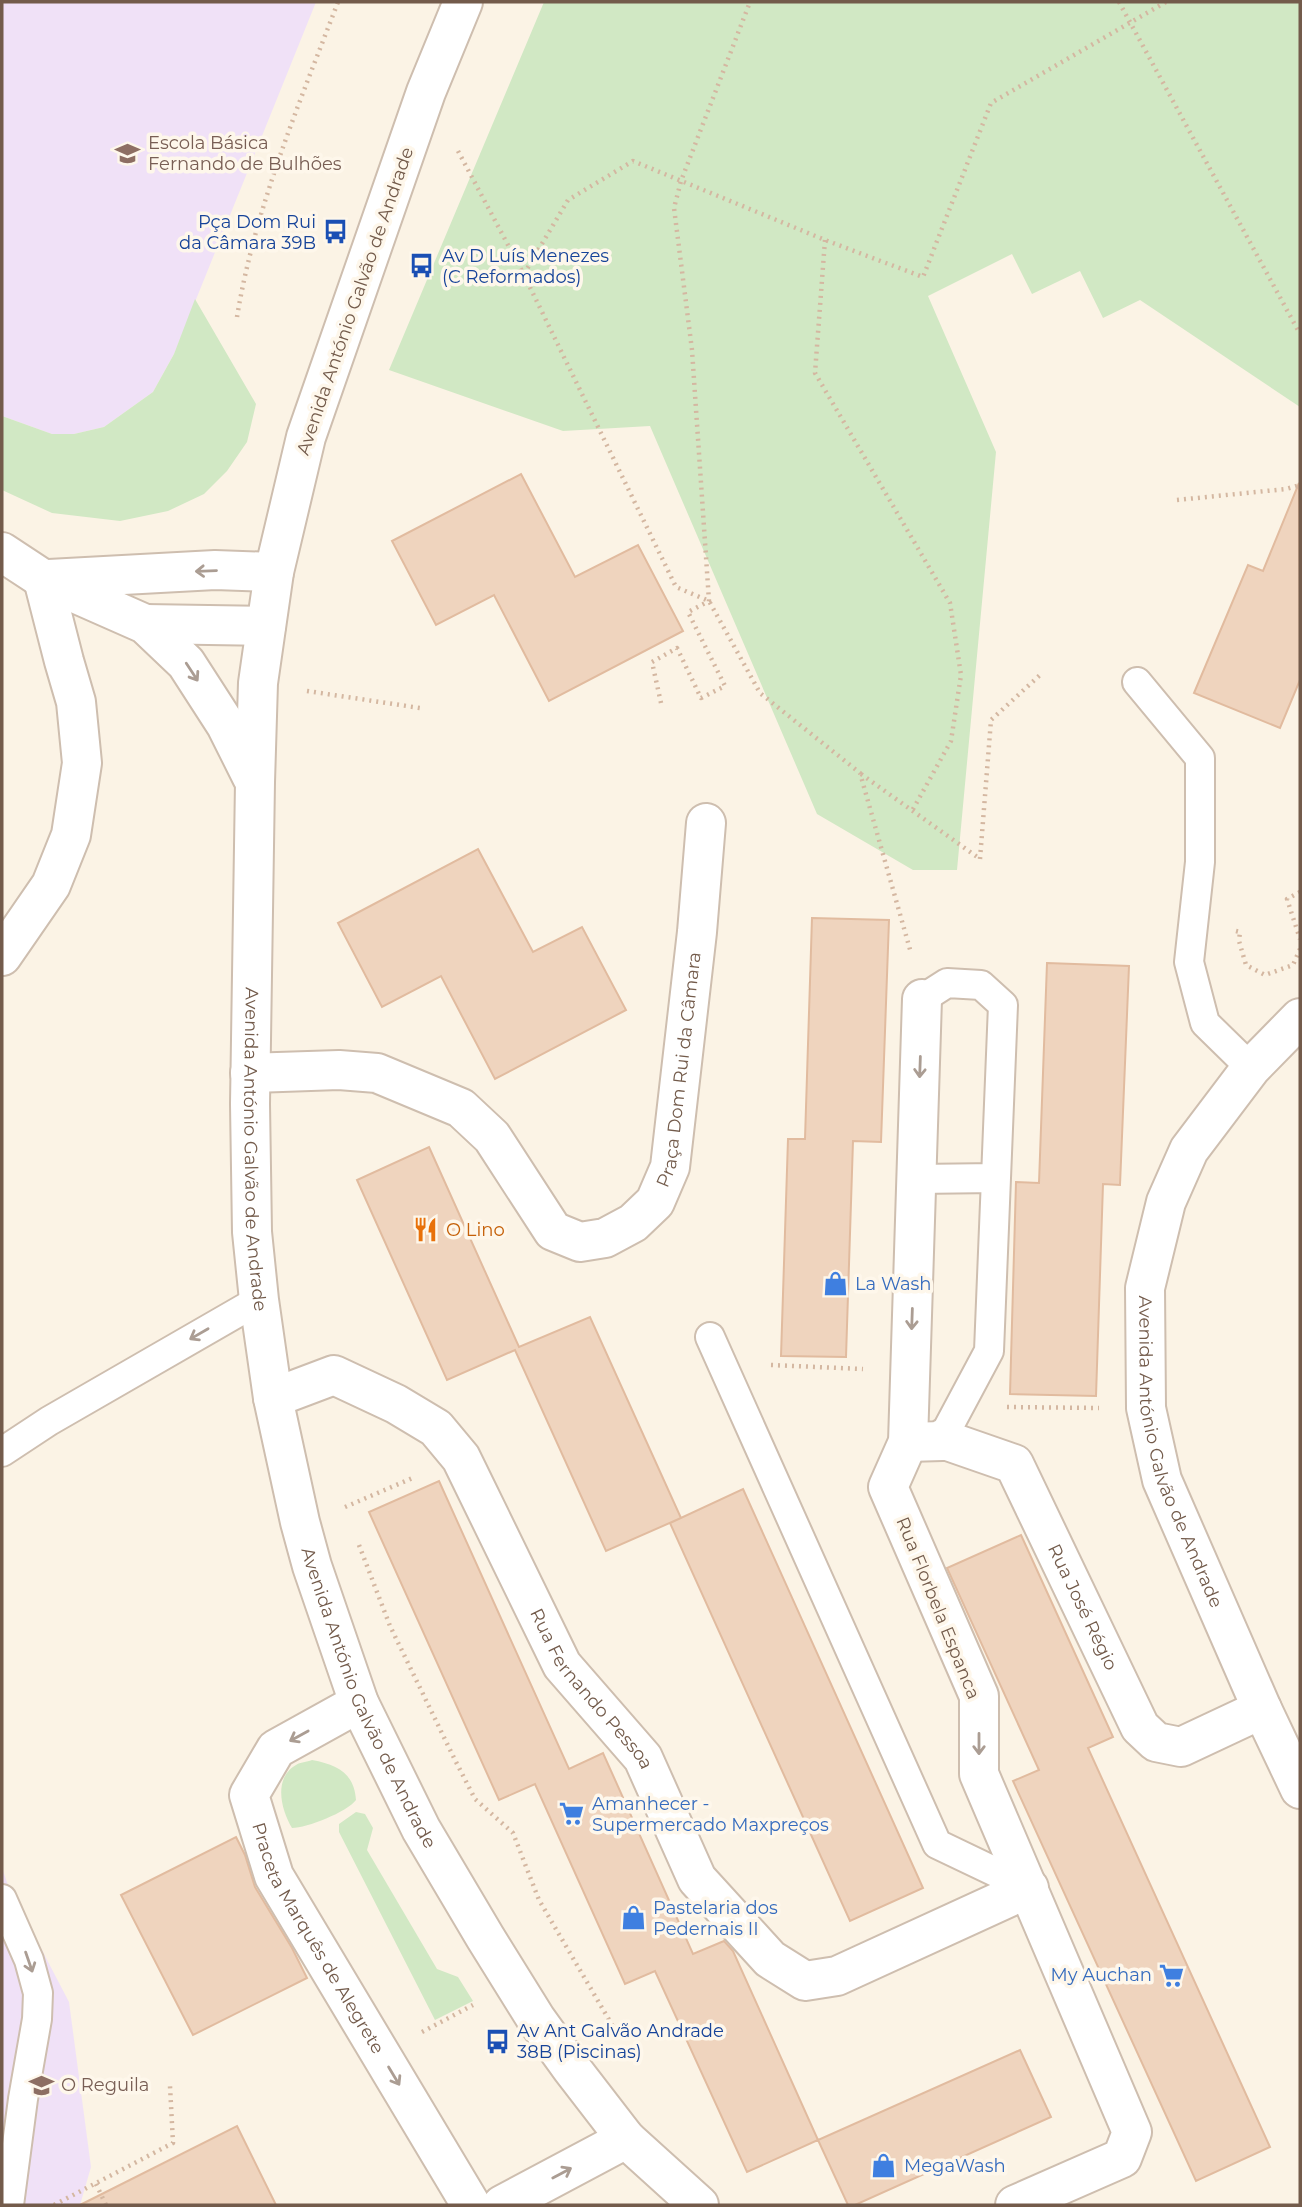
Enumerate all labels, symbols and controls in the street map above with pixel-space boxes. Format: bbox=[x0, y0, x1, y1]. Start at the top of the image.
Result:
place label: Escola Básica Fernando de Bulhões bbox=[148, 132, 342, 175]
school or university icon: Escola Básica Fernando de Bulhões bbox=[114, 139, 142, 167]
street label: Avenida António Galvão de Andrade bbox=[292, 144, 418, 458]
place label: Pça Dom Rui da Câmara 39B bbox=[179, 211, 316, 254]
bus stop icon: Pça Dom Rui da Câmara 39B bbox=[322, 218, 350, 246]
place label: Av D Luís Menezes (C Reformados) bbox=[442, 245, 609, 288]
bus stop icon: Av D Luís Menezes (C Reformados) bbox=[408, 252, 436, 280]
one-way arrow bbox=[195, 564, 218, 577]
one-way arrow bbox=[186, 662, 200, 682]
street label: Praça Dom Rui da Câmara bbox=[652, 951, 706, 1191]
street label: Avenida António Galvão de Andrade bbox=[239, 987, 272, 1313]
one-way arrow bbox=[913, 1055, 926, 1078]
restaurant icon: O Lino bbox=[412, 1216, 440, 1244]
place label: O Lino bbox=[446, 1219, 505, 1241]
shop icon: La Wash bbox=[821, 1270, 849, 1298]
place label: La Wash bbox=[855, 1273, 932, 1295]
street label: Avenida António Galvão de Andrade bbox=[1134, 1295, 1227, 1611]
one-way arrow bbox=[905, 1307, 918, 1330]
one-way arrow bbox=[190, 1327, 210, 1341]
street label: Rua Florbela Espanca bbox=[891, 1514, 985, 1702]
street label: Rua José Régio bbox=[1043, 1540, 1122, 1674]
street label: Avenida António Galvão de Andrade bbox=[296, 1545, 441, 1852]
street label: Rua Fernando Pessoa bbox=[525, 1605, 657, 1772]
one-way arrow bbox=[290, 1729, 310, 1743]
one-way arrow bbox=[972, 1732, 986, 1755]
place label: Amanhecer - Supermercado Maxpreços bbox=[592, 1793, 829, 1836]
supermarket icon: Amanhecer - Supermercado Maxpreços bbox=[558, 1800, 586, 1828]
street label: Praceta Marquês de Alegrete bbox=[247, 1820, 389, 2058]
place label: Pastelaria dos Pedernais II bbox=[653, 1897, 778, 1940]
shop icon: Pastelaria dos Pedernais II bbox=[619, 1904, 647, 1932]
one-way arrow bbox=[24, 1950, 36, 1972]
supermarket icon: My Auchan bbox=[1158, 1961, 1186, 1989]
place label: My Auchan bbox=[1051, 1964, 1152, 1986]
place label: Av Ant Galvão Andrade 38B (Piscinas) bbox=[517, 2020, 724, 2063]
bus stop icon: Av Ant Galvão Andrade 38B (Piscinas) bbox=[483, 2027, 511, 2055]
one-way arrow bbox=[387, 2065, 401, 2085]
school or university icon: O Reguila bbox=[27, 2071, 55, 2099]
place label: O Reguila bbox=[61, 2074, 149, 2096]
shop icon: MegaWash bbox=[870, 2152, 898, 2180]
place label: MegaWash bbox=[904, 2155, 1006, 2177]
one-way arrow bbox=[551, 2166, 572, 2179]

